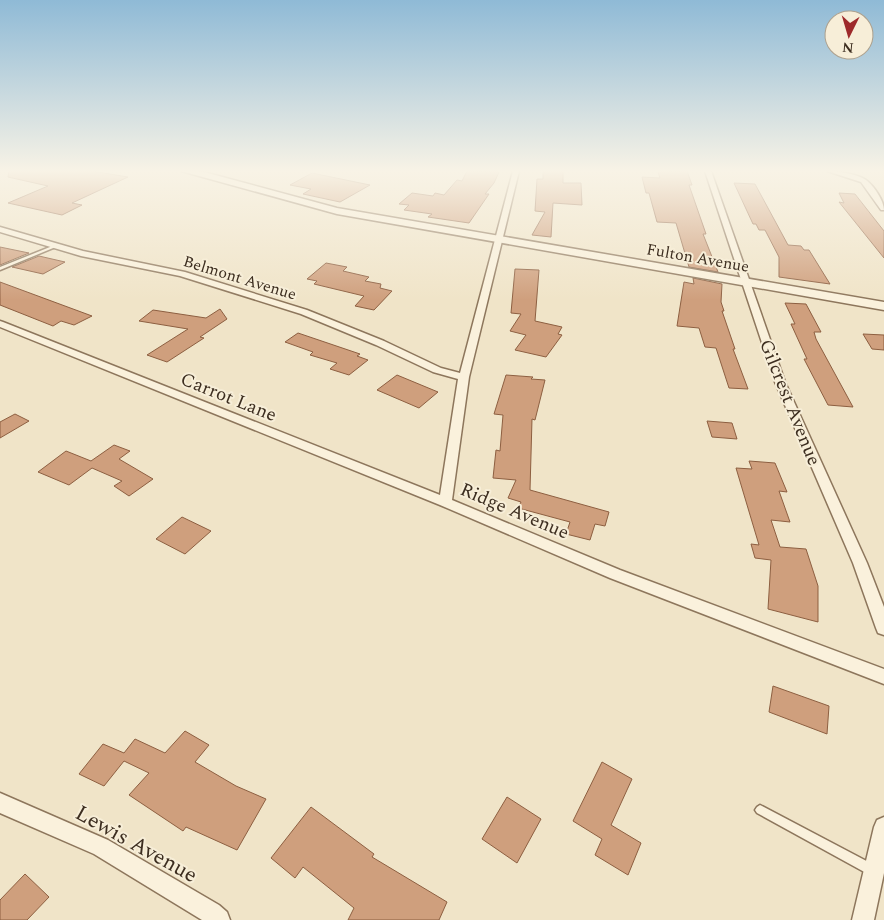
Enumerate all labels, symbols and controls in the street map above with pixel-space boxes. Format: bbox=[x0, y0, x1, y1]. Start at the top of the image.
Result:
north arrow bbox=[824, 10, 874, 60]
text: N bbox=[841, 36, 855, 58]
street label: Fulton Avenue bbox=[645, 237, 751, 279]
street label: Belmont Avenue bbox=[180, 249, 299, 307]
street label: Gilcrest Avenue bbox=[751, 335, 828, 470]
street label: Carrot Lane bbox=[176, 365, 281, 430]
street label: Ridge Avenue bbox=[455, 475, 573, 547]
street label: Lewis Avenue bbox=[69, 797, 204, 892]

